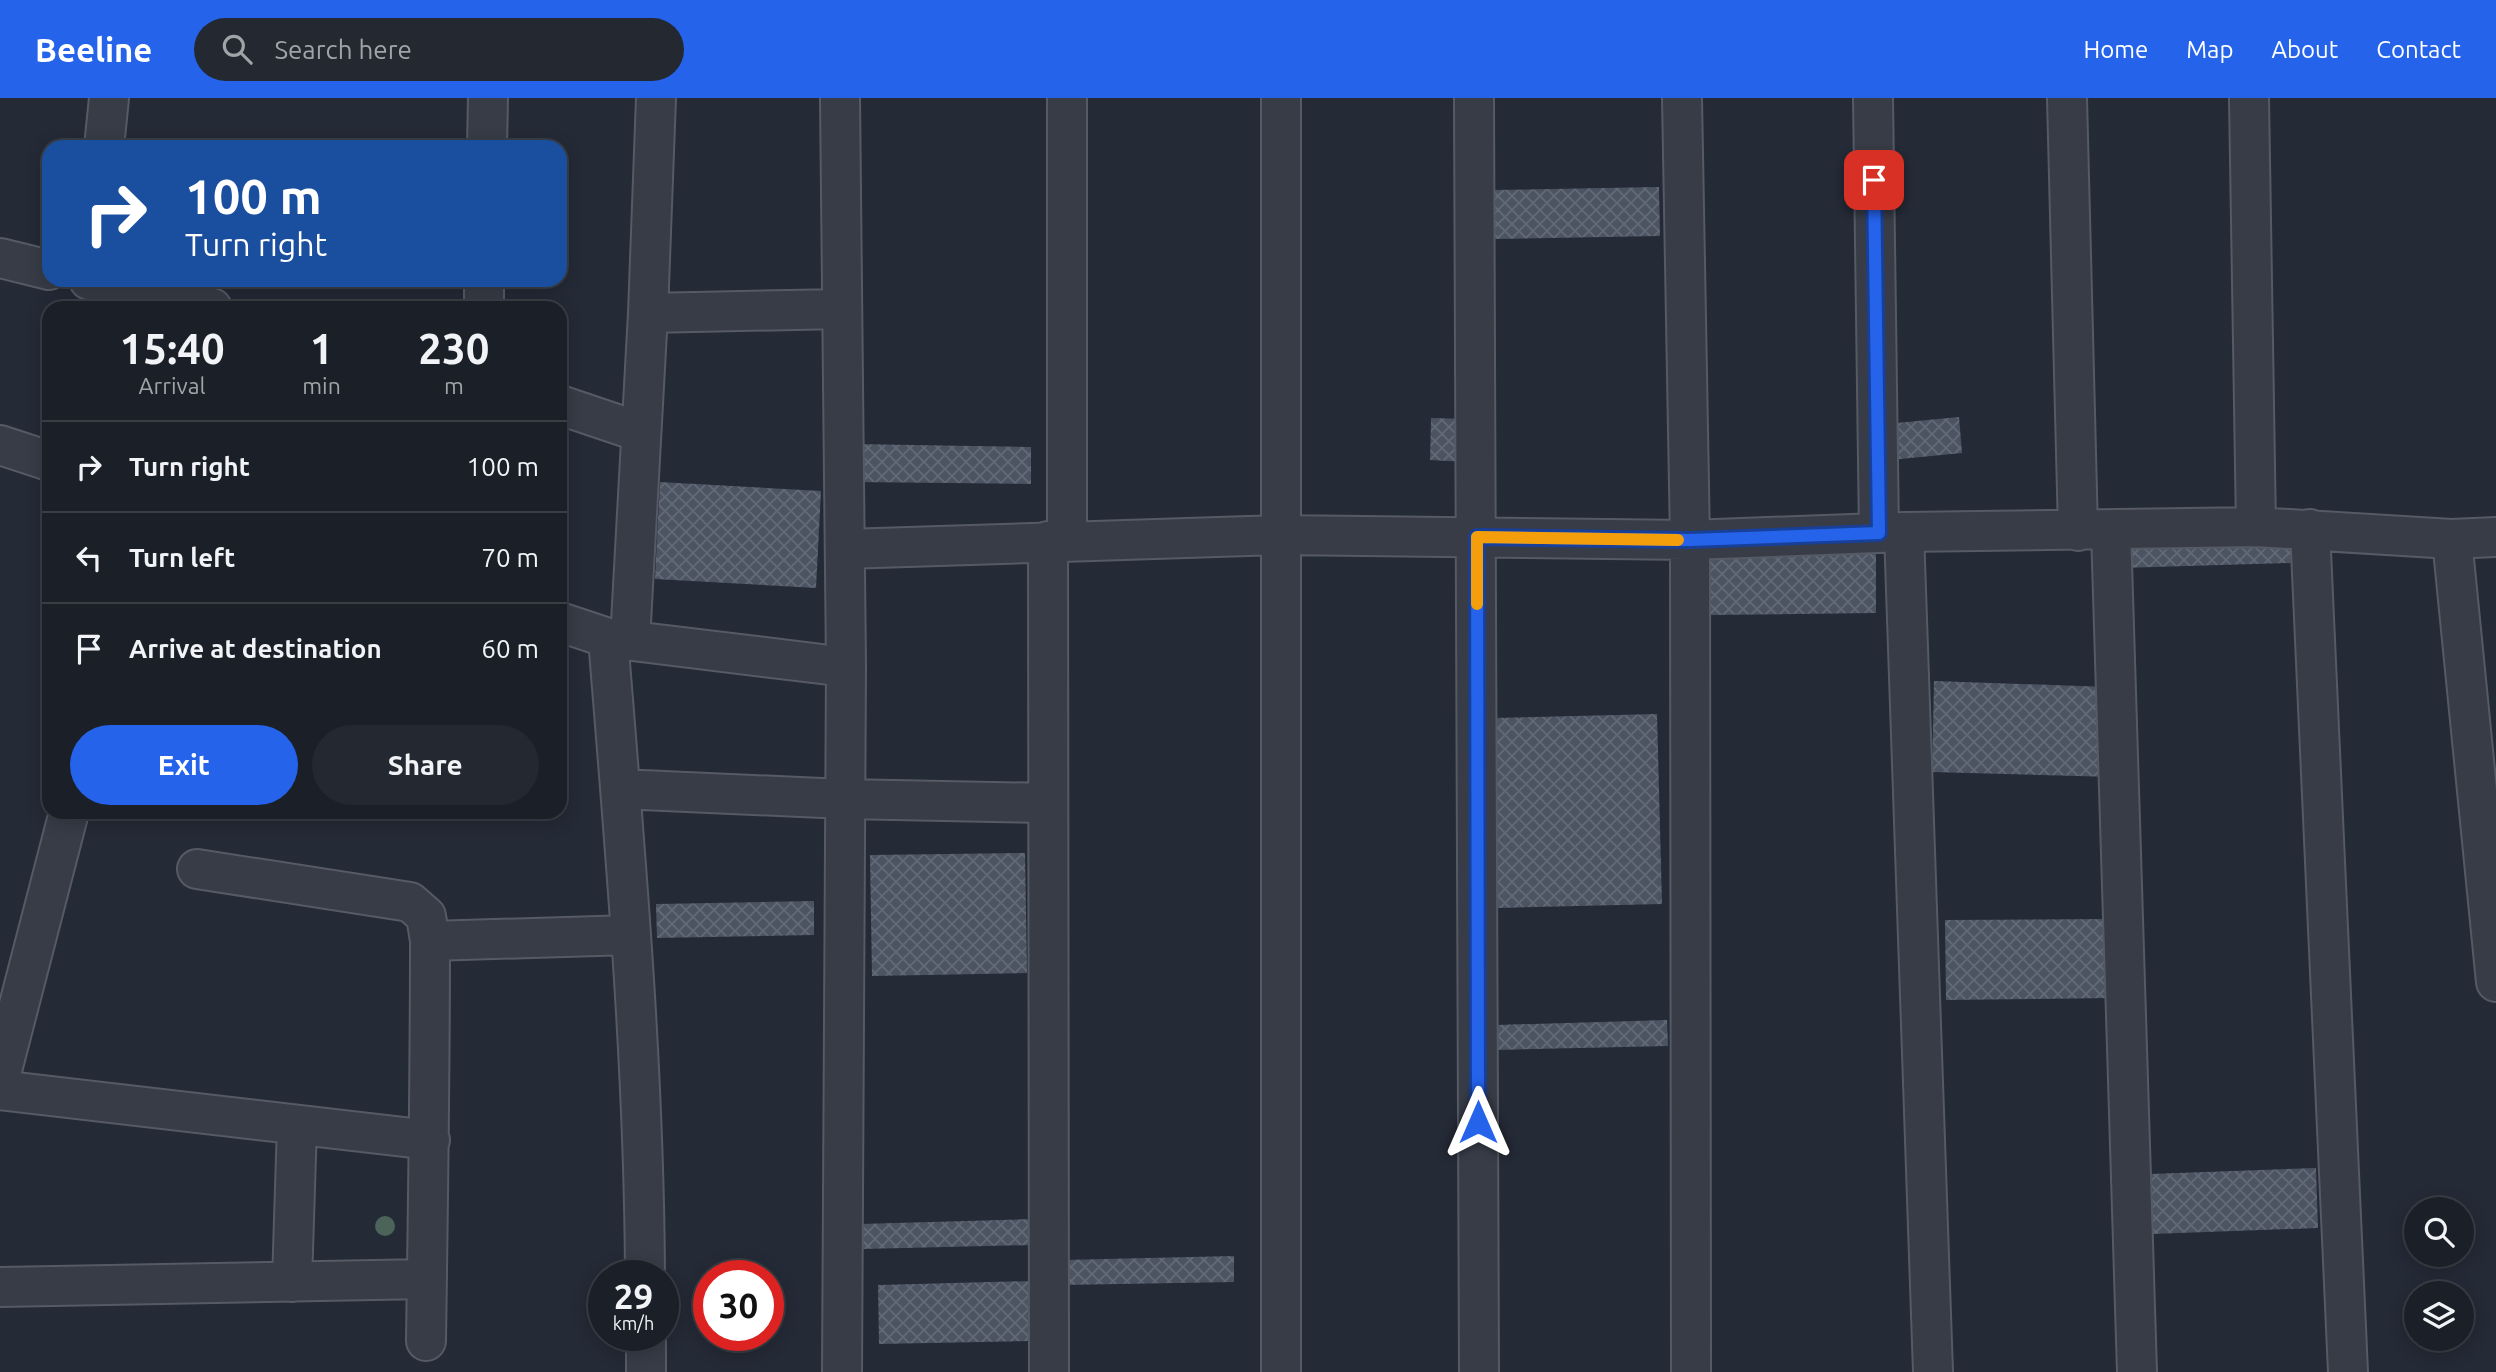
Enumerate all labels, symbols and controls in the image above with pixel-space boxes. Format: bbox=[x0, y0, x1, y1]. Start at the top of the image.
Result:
search box bbox=[194, 18, 684, 81]
icon: search bbox=[218, 30, 256, 68]
text: Beeline bbox=[35, 31, 152, 68]
text: Search here bbox=[274, 35, 412, 64]
text: Home bbox=[2083, 36, 2148, 63]
text: Map bbox=[2186, 36, 2233, 63]
text: About bbox=[2271, 36, 2338, 63]
text: Contact bbox=[2376, 36, 2461, 63]
pin bbox=[1844, 150, 1904, 210]
icon: arrive bbox=[1855, 161, 1893, 199]
icon: right bbox=[70, 168, 161, 259]
text: 100 m bbox=[185, 168, 322, 223]
text: Turn right bbox=[185, 226, 327, 262]
text: 15:40 bbox=[120, 325, 225, 372]
text: 1 bbox=[310, 325, 333, 372]
text: 230 bbox=[418, 325, 489, 372]
text: Arrival bbox=[139, 373, 206, 398]
text: min bbox=[302, 373, 341, 398]
text: m bbox=[444, 373, 464, 398]
icon: right bbox=[70, 448, 108, 486]
text: Turn right bbox=[129, 452, 250, 481]
text: 100 m bbox=[467, 452, 539, 481]
icon: left bbox=[70, 539, 108, 577]
text: Turn left bbox=[129, 543, 235, 572]
text: 70 m bbox=[481, 543, 539, 572]
icon: arrive bbox=[70, 630, 108, 668]
text: Arrive at destination bbox=[129, 634, 382, 663]
text: 60 m bbox=[481, 634, 539, 663]
button: Exit bbox=[70, 725, 298, 805]
button: Share bbox=[312, 725, 539, 805]
position arrow bbox=[1441, 1085, 1515, 1159]
map controls bbox=[2404, 1197, 2474, 1351]
button: search bbox=[2404, 1197, 2474, 1267]
speed limit sign: 30 bbox=[693, 1260, 784, 1351]
text: 29 bbox=[614, 1276, 653, 1316]
button: layers bbox=[2404, 1281, 2474, 1351]
text: km/h bbox=[613, 1313, 654, 1333]

